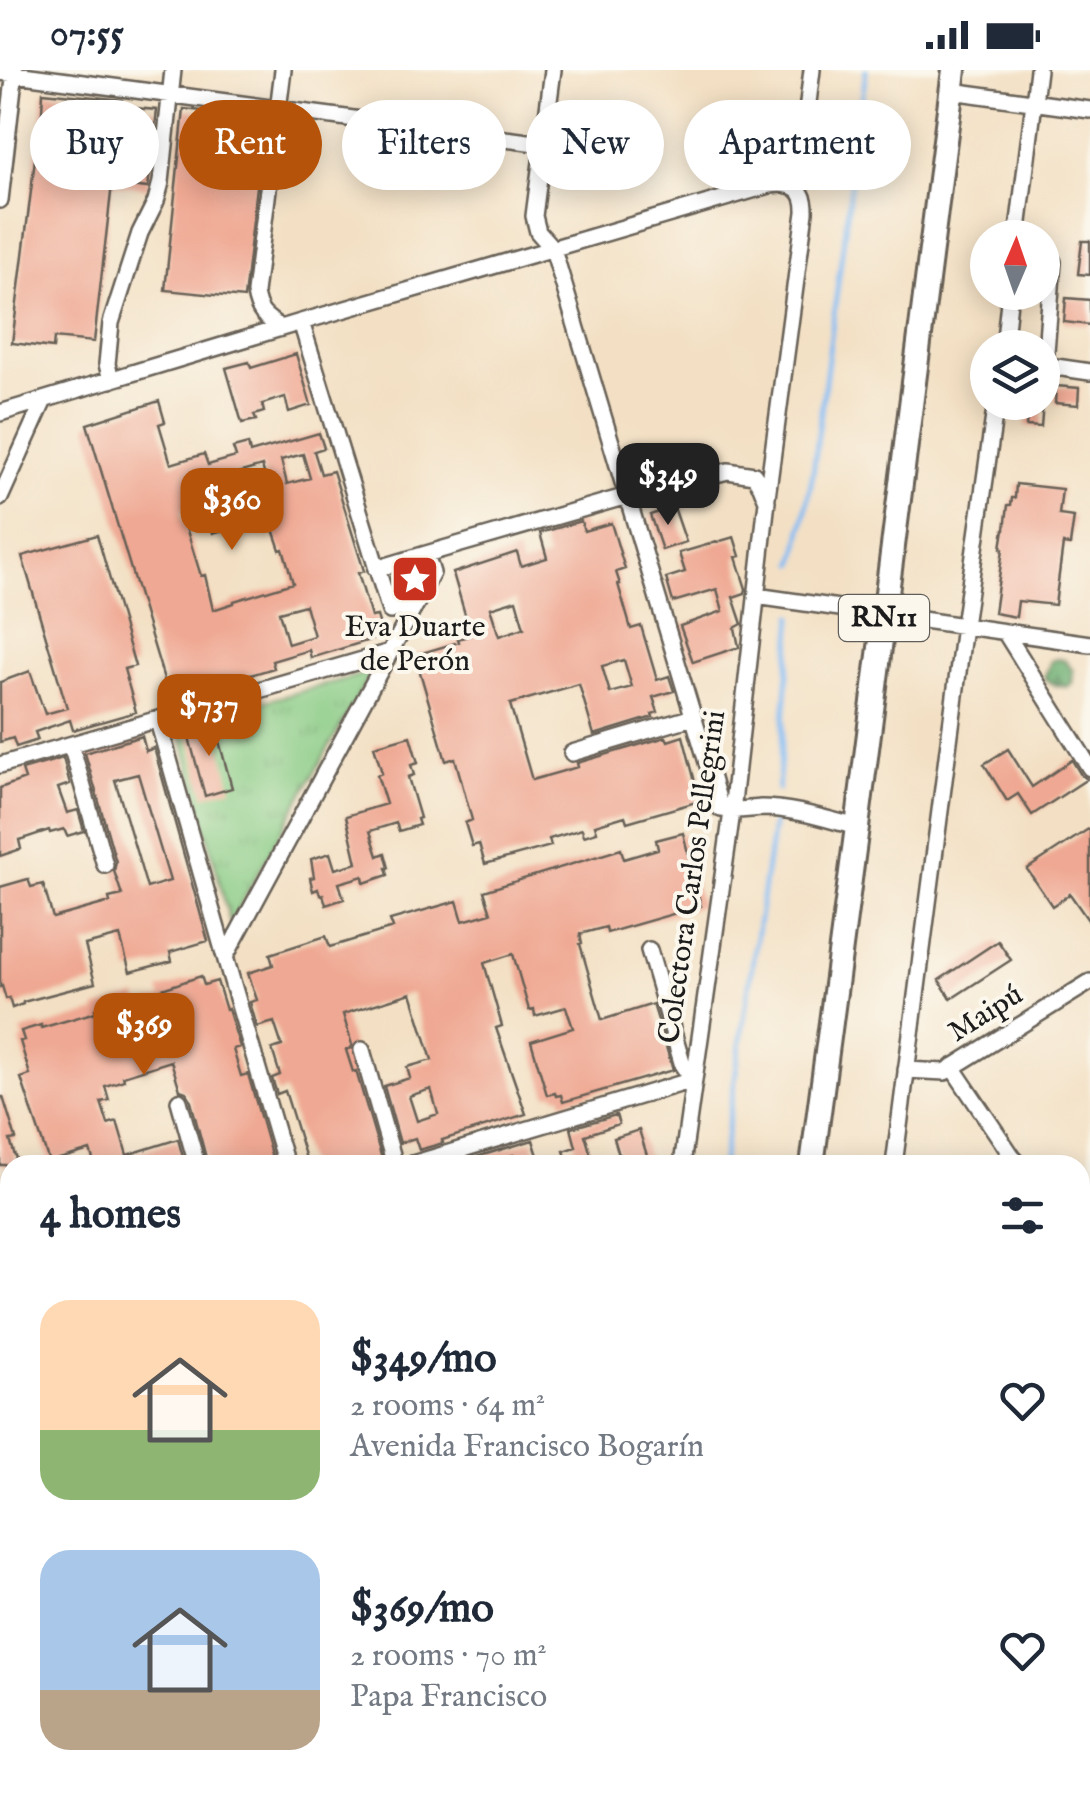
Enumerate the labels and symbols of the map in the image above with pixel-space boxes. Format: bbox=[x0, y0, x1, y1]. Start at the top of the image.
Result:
north arrow bbox=[970, 220, 1060, 310]
pin: $349 bbox=[609, 443, 727, 528]
pin: $360 bbox=[173, 468, 291, 553]
place icon: Eva Duarte de Perón bbox=[389, 553, 441, 605]
road number: RN11 bbox=[839, 595, 929, 641]
place label: Eva Duarte de Perón bbox=[345, 609, 485, 681]
pin: $737 bbox=[150, 674, 268, 759]
street label: Colectora Carlos Pellegrini bbox=[651, 708, 735, 1046]
street label: Maipú bbox=[942, 976, 1030, 1052]
pin: $369 bbox=[85, 993, 203, 1078]

